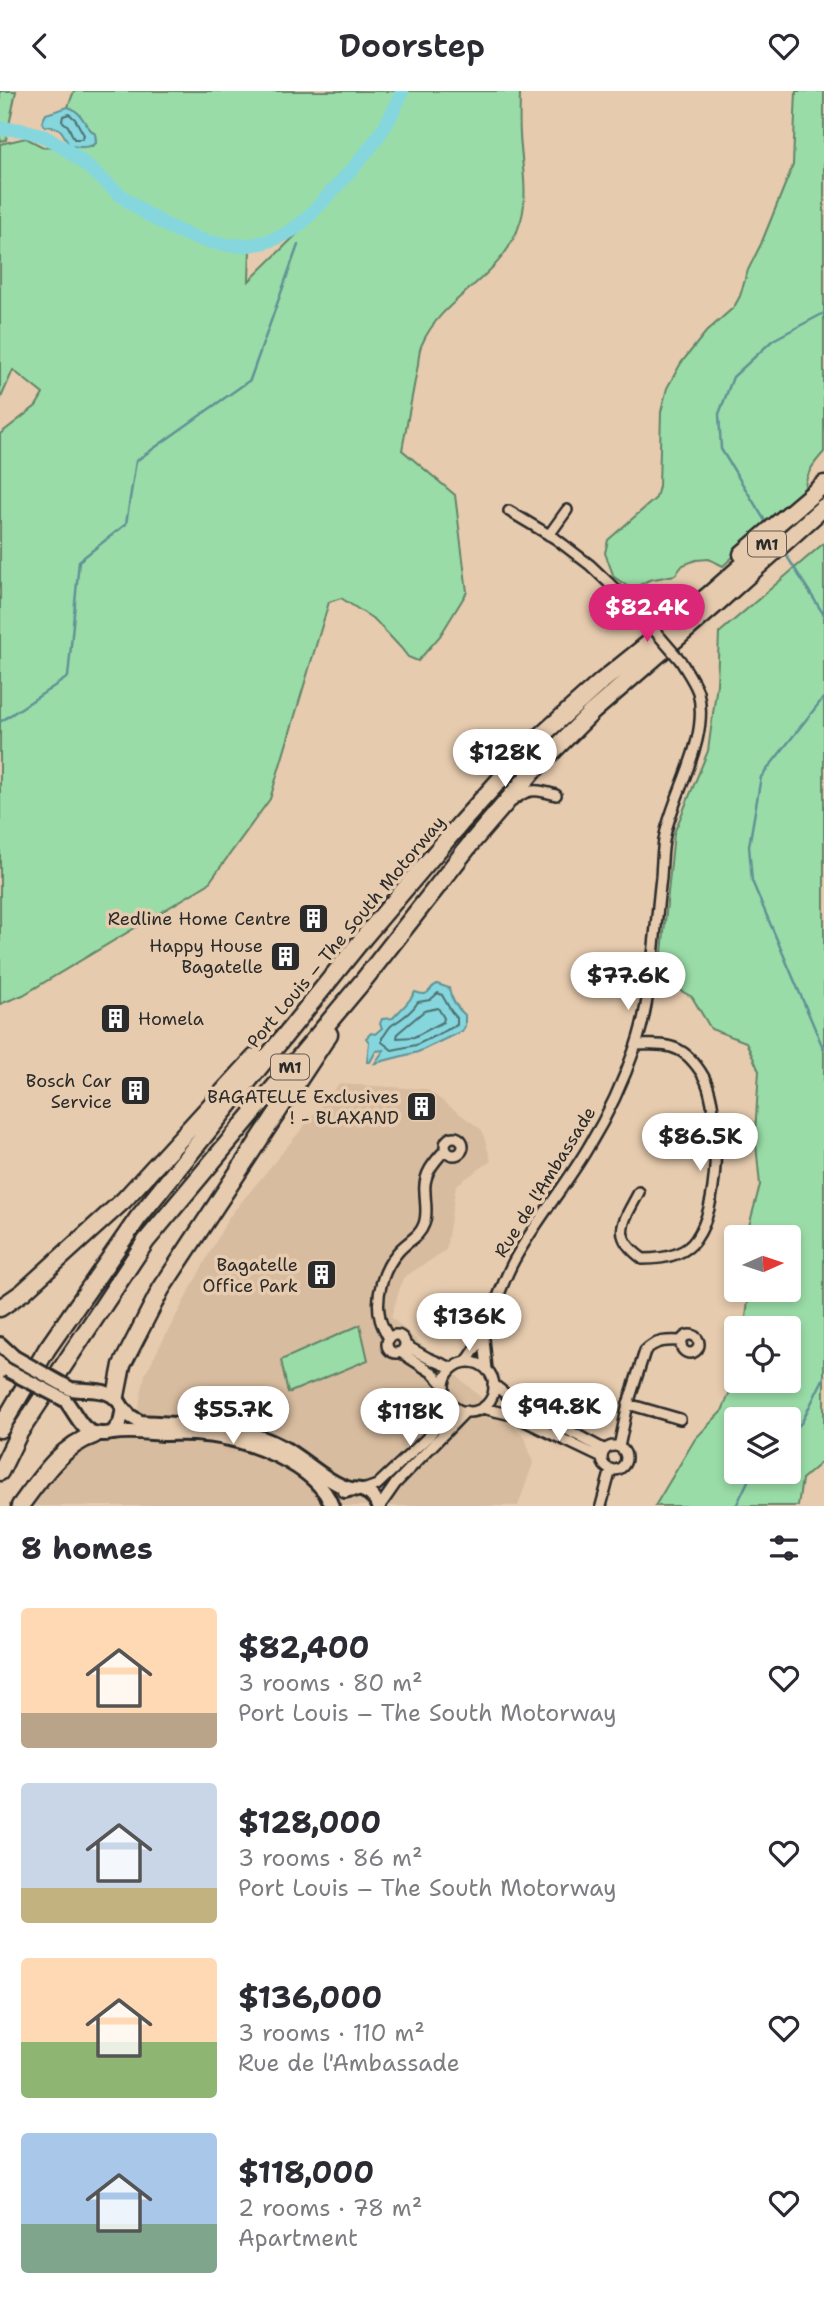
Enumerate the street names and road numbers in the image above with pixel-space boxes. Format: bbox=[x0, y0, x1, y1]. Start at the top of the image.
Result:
road number: M1 bbox=[748, 531, 786, 557]
street label: Port Louis – The South Motorway bbox=[242, 811, 450, 1053]
road number: M1 bbox=[271, 1055, 309, 1079]
street label: Rue de l'Ambassade bbox=[489, 1102, 601, 1262]

